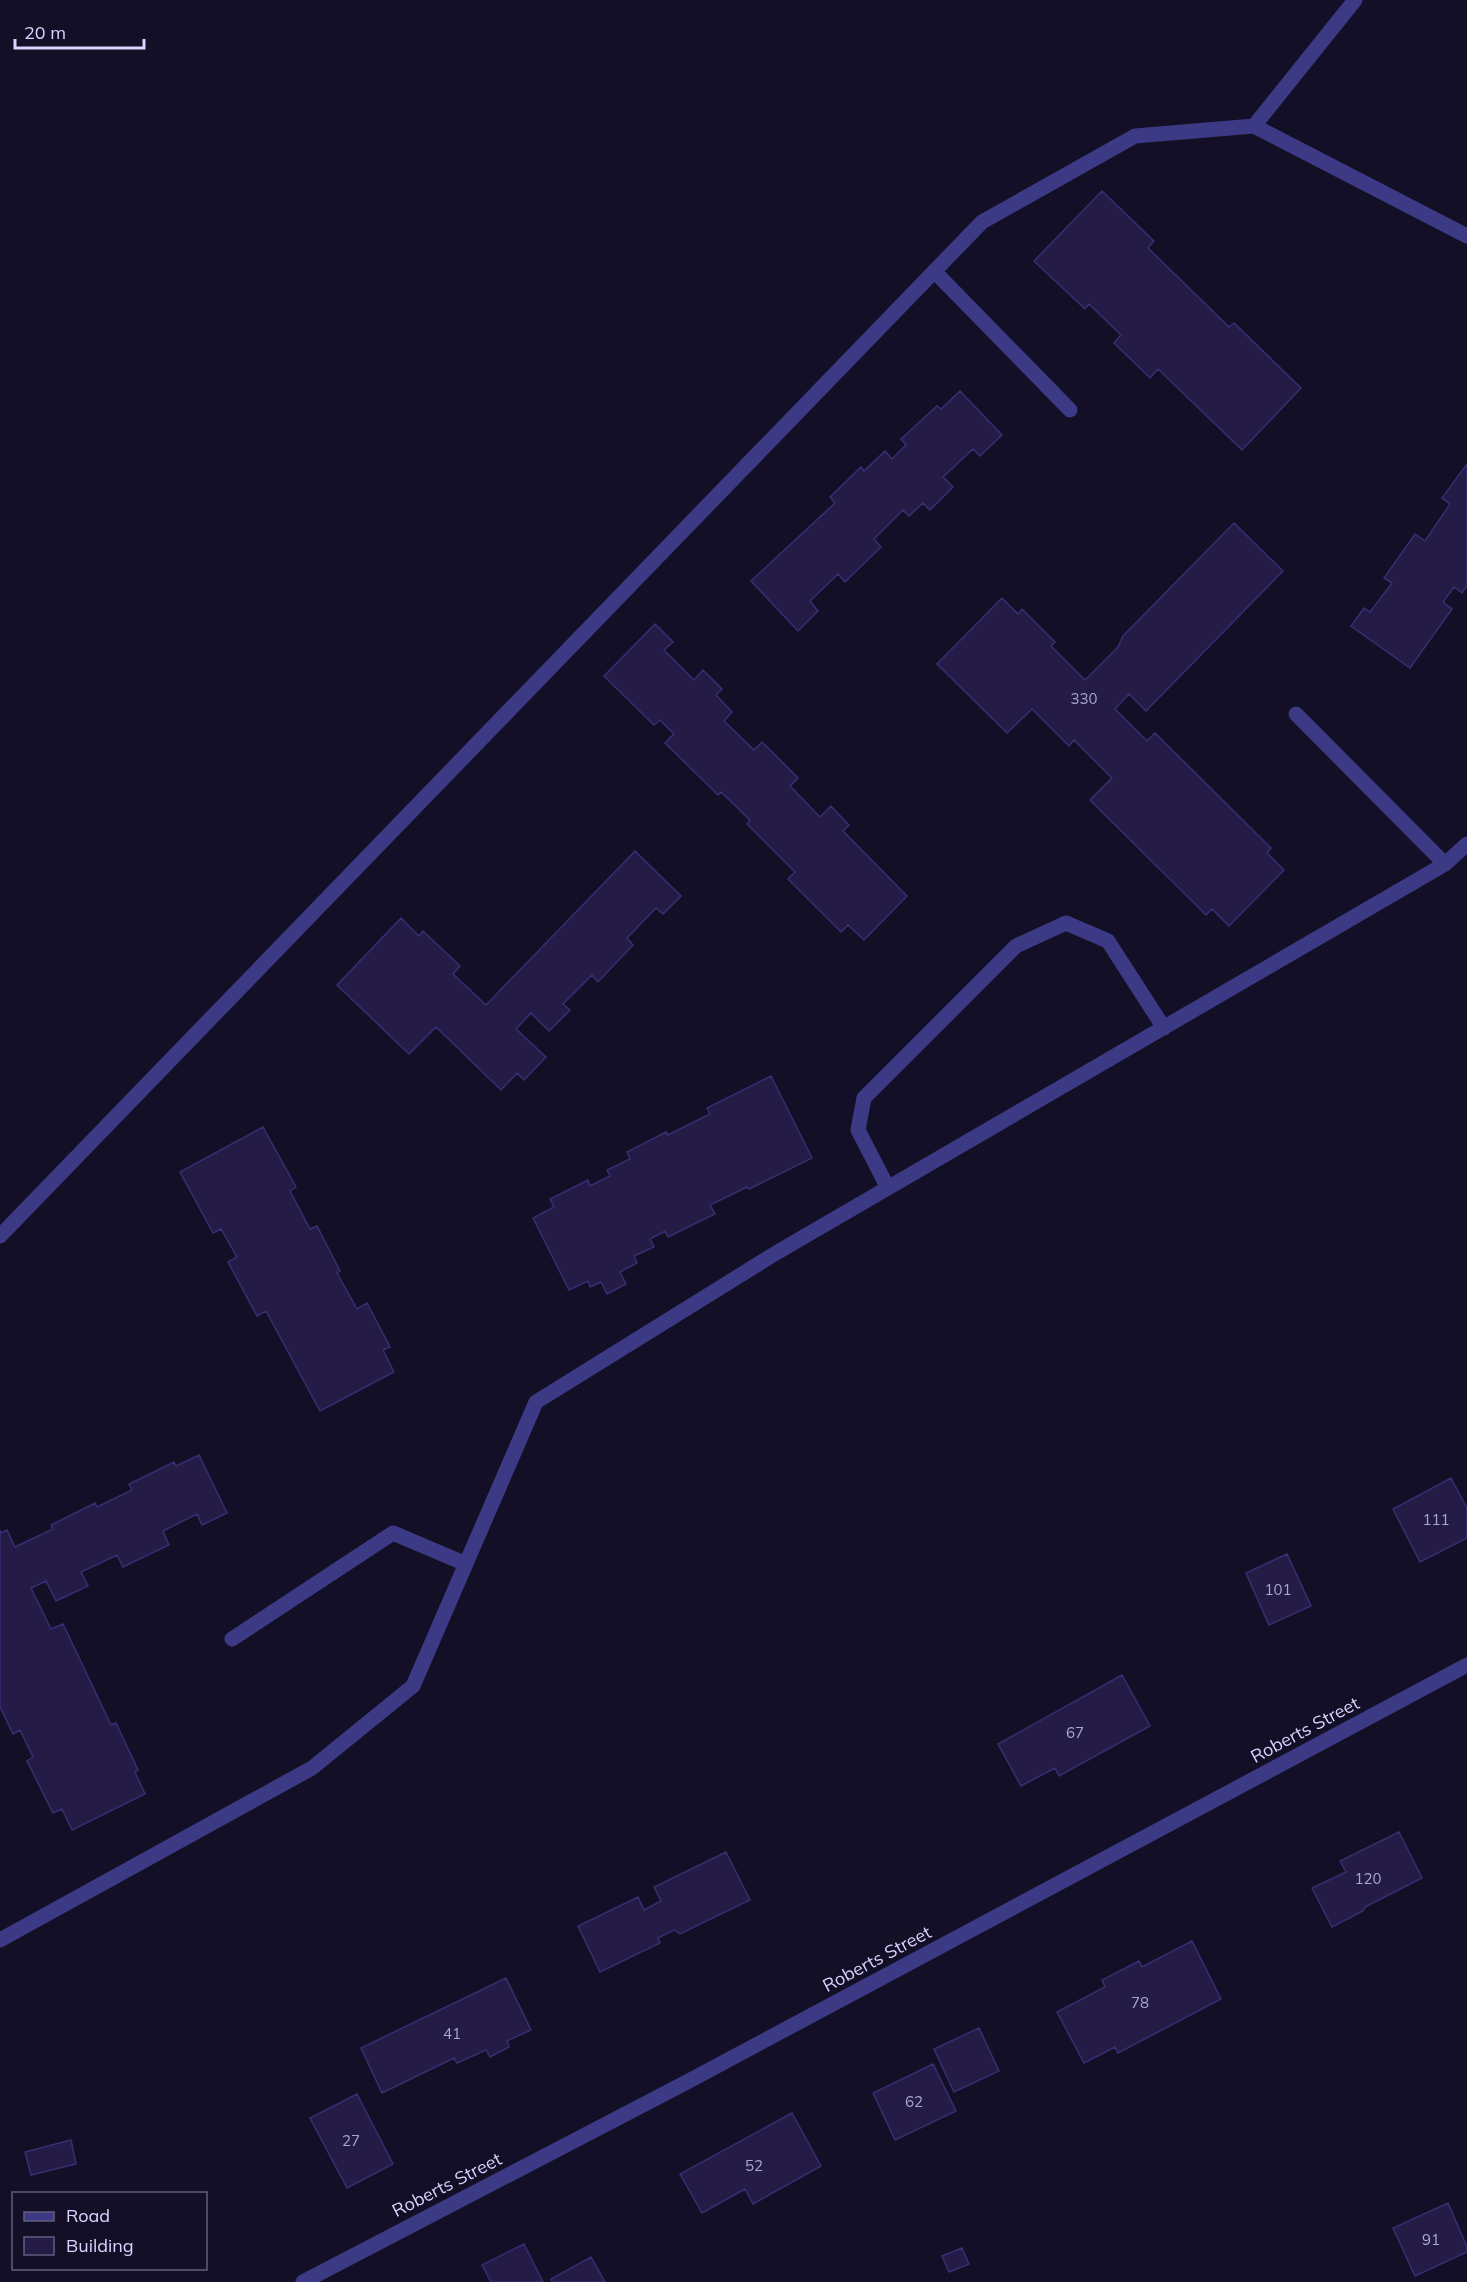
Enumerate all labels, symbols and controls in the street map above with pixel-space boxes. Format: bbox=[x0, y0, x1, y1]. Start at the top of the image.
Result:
scale bar bbox=[15, 12, 144, 50]
text: 20 m bbox=[24, 21, 66, 44]
house number: 330 bbox=[1070, 689, 1098, 708]
house number: 111 bbox=[1422, 1510, 1450, 1529]
house number: 101 bbox=[1264, 1580, 1292, 1599]
street label: Roberts Street bbox=[1246, 1691, 1363, 1768]
house number: 67 bbox=[1066, 1723, 1084, 1742]
house number: 120 bbox=[1354, 1869, 1382, 1888]
street label: Roberts Street bbox=[818, 1920, 935, 1997]
house number: 78 bbox=[1131, 1993, 1149, 2012]
house number: 41 bbox=[443, 2024, 461, 2043]
house number: 62 bbox=[905, 2092, 923, 2111]
house number: 27 bbox=[342, 2131, 360, 2150]
street label: Roberts Street bbox=[388, 2147, 505, 2222]
house number: 52 bbox=[745, 2156, 763, 2175]
legend bbox=[12, 2192, 207, 2270]
text: Road bbox=[66, 2204, 110, 2227]
house number: 91 bbox=[1422, 2230, 1440, 2249]
text: Building bbox=[66, 2234, 134, 2257]

